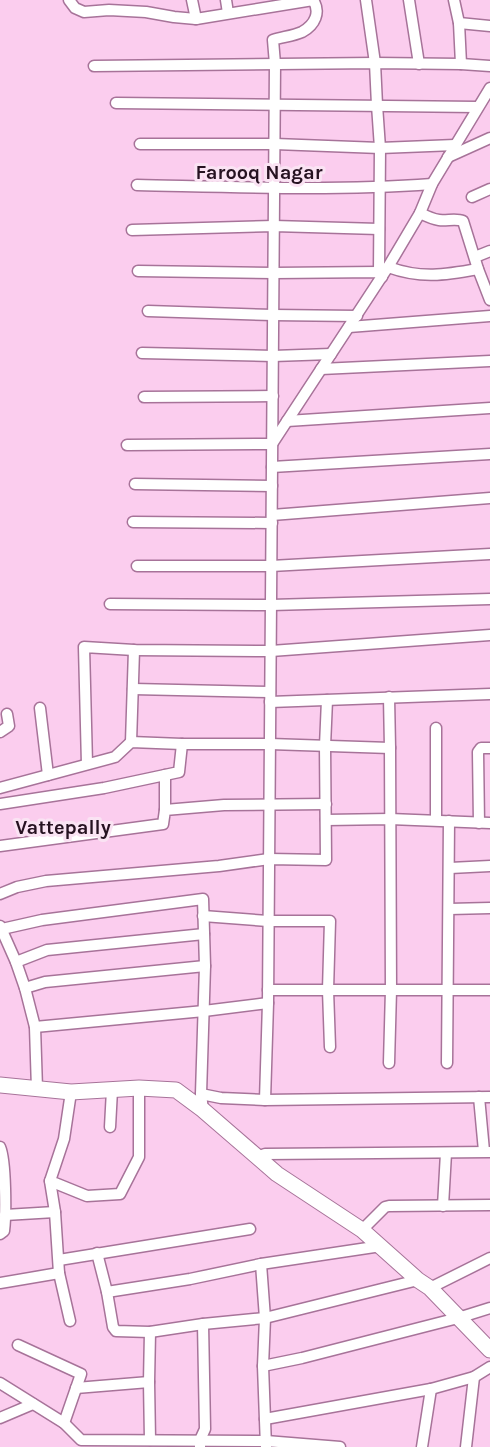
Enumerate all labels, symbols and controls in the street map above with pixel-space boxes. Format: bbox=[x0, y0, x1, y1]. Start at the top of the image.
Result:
district label: Farooq Nagar bbox=[195, 161, 323, 184]
district label: Vattepally bbox=[15, 816, 111, 839]

